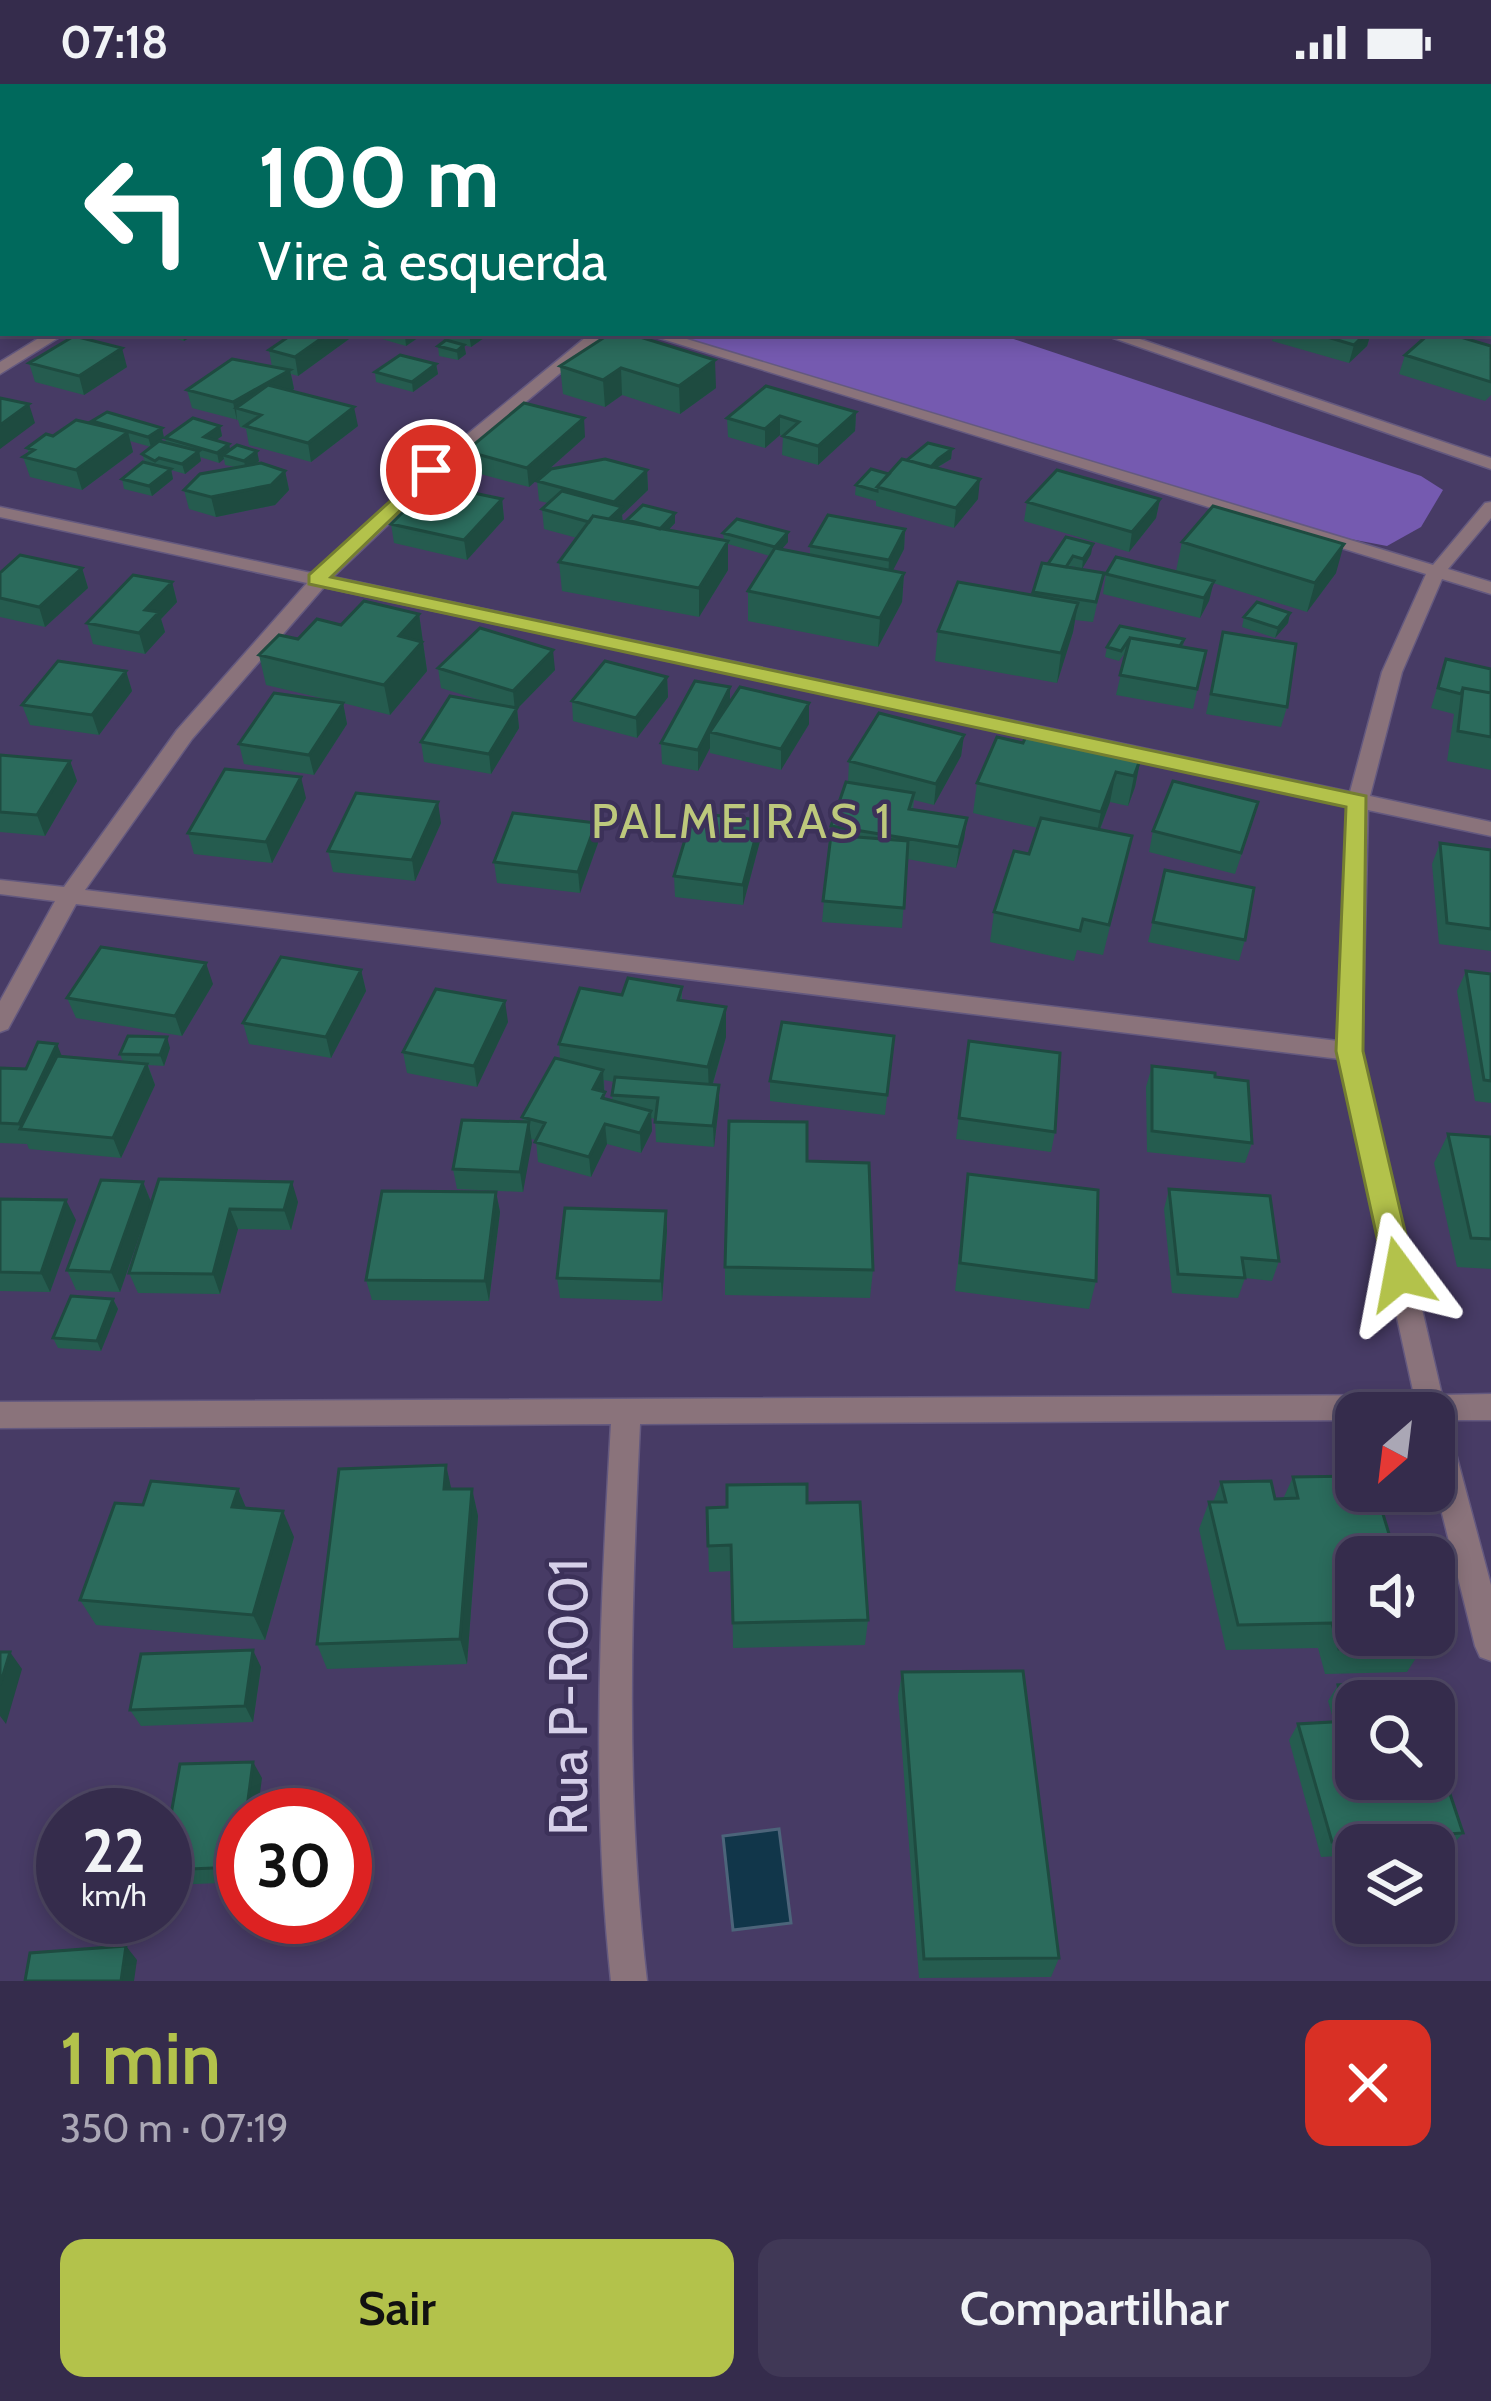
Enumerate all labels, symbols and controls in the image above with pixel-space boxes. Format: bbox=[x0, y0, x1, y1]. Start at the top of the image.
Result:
text: 07:18 bbox=[60, 15, 169, 69]
text: 100 m bbox=[258, 126, 500, 228]
icon: left bbox=[60, 132, 216, 288]
text: Vire à esquerda bbox=[258, 228, 607, 294]
pin bbox=[380, 419, 482, 521]
icon: arrive bbox=[398, 437, 464, 503]
district label: PALMEIRAS 1 bbox=[591, 792, 893, 850]
position arrow bbox=[1337, 1211, 1463, 1337]
north arrow bbox=[1335, 1392, 1455, 1512]
map controls bbox=[1335, 1392, 1455, 1944]
button: sound bbox=[1335, 1536, 1455, 1656]
street label: Rua P-R001 bbox=[535, 1558, 601, 1836]
button: search bbox=[1335, 1680, 1455, 1800]
speed limit sign: 30 bbox=[216, 1788, 372, 1944]
text: 22 bbox=[82, 1814, 146, 1887]
button: layers bbox=[1335, 1824, 1455, 1944]
text: km/h bbox=[81, 1877, 147, 1914]
text: 1 min bbox=[60, 2015, 221, 2102]
button: close bbox=[1305, 2020, 1431, 2146]
text: 350 m · 07:19 bbox=[60, 2104, 289, 2152]
button: Sair bbox=[60, 2239, 734, 2377]
button: Compartilhar bbox=[758, 2239, 1431, 2377]

